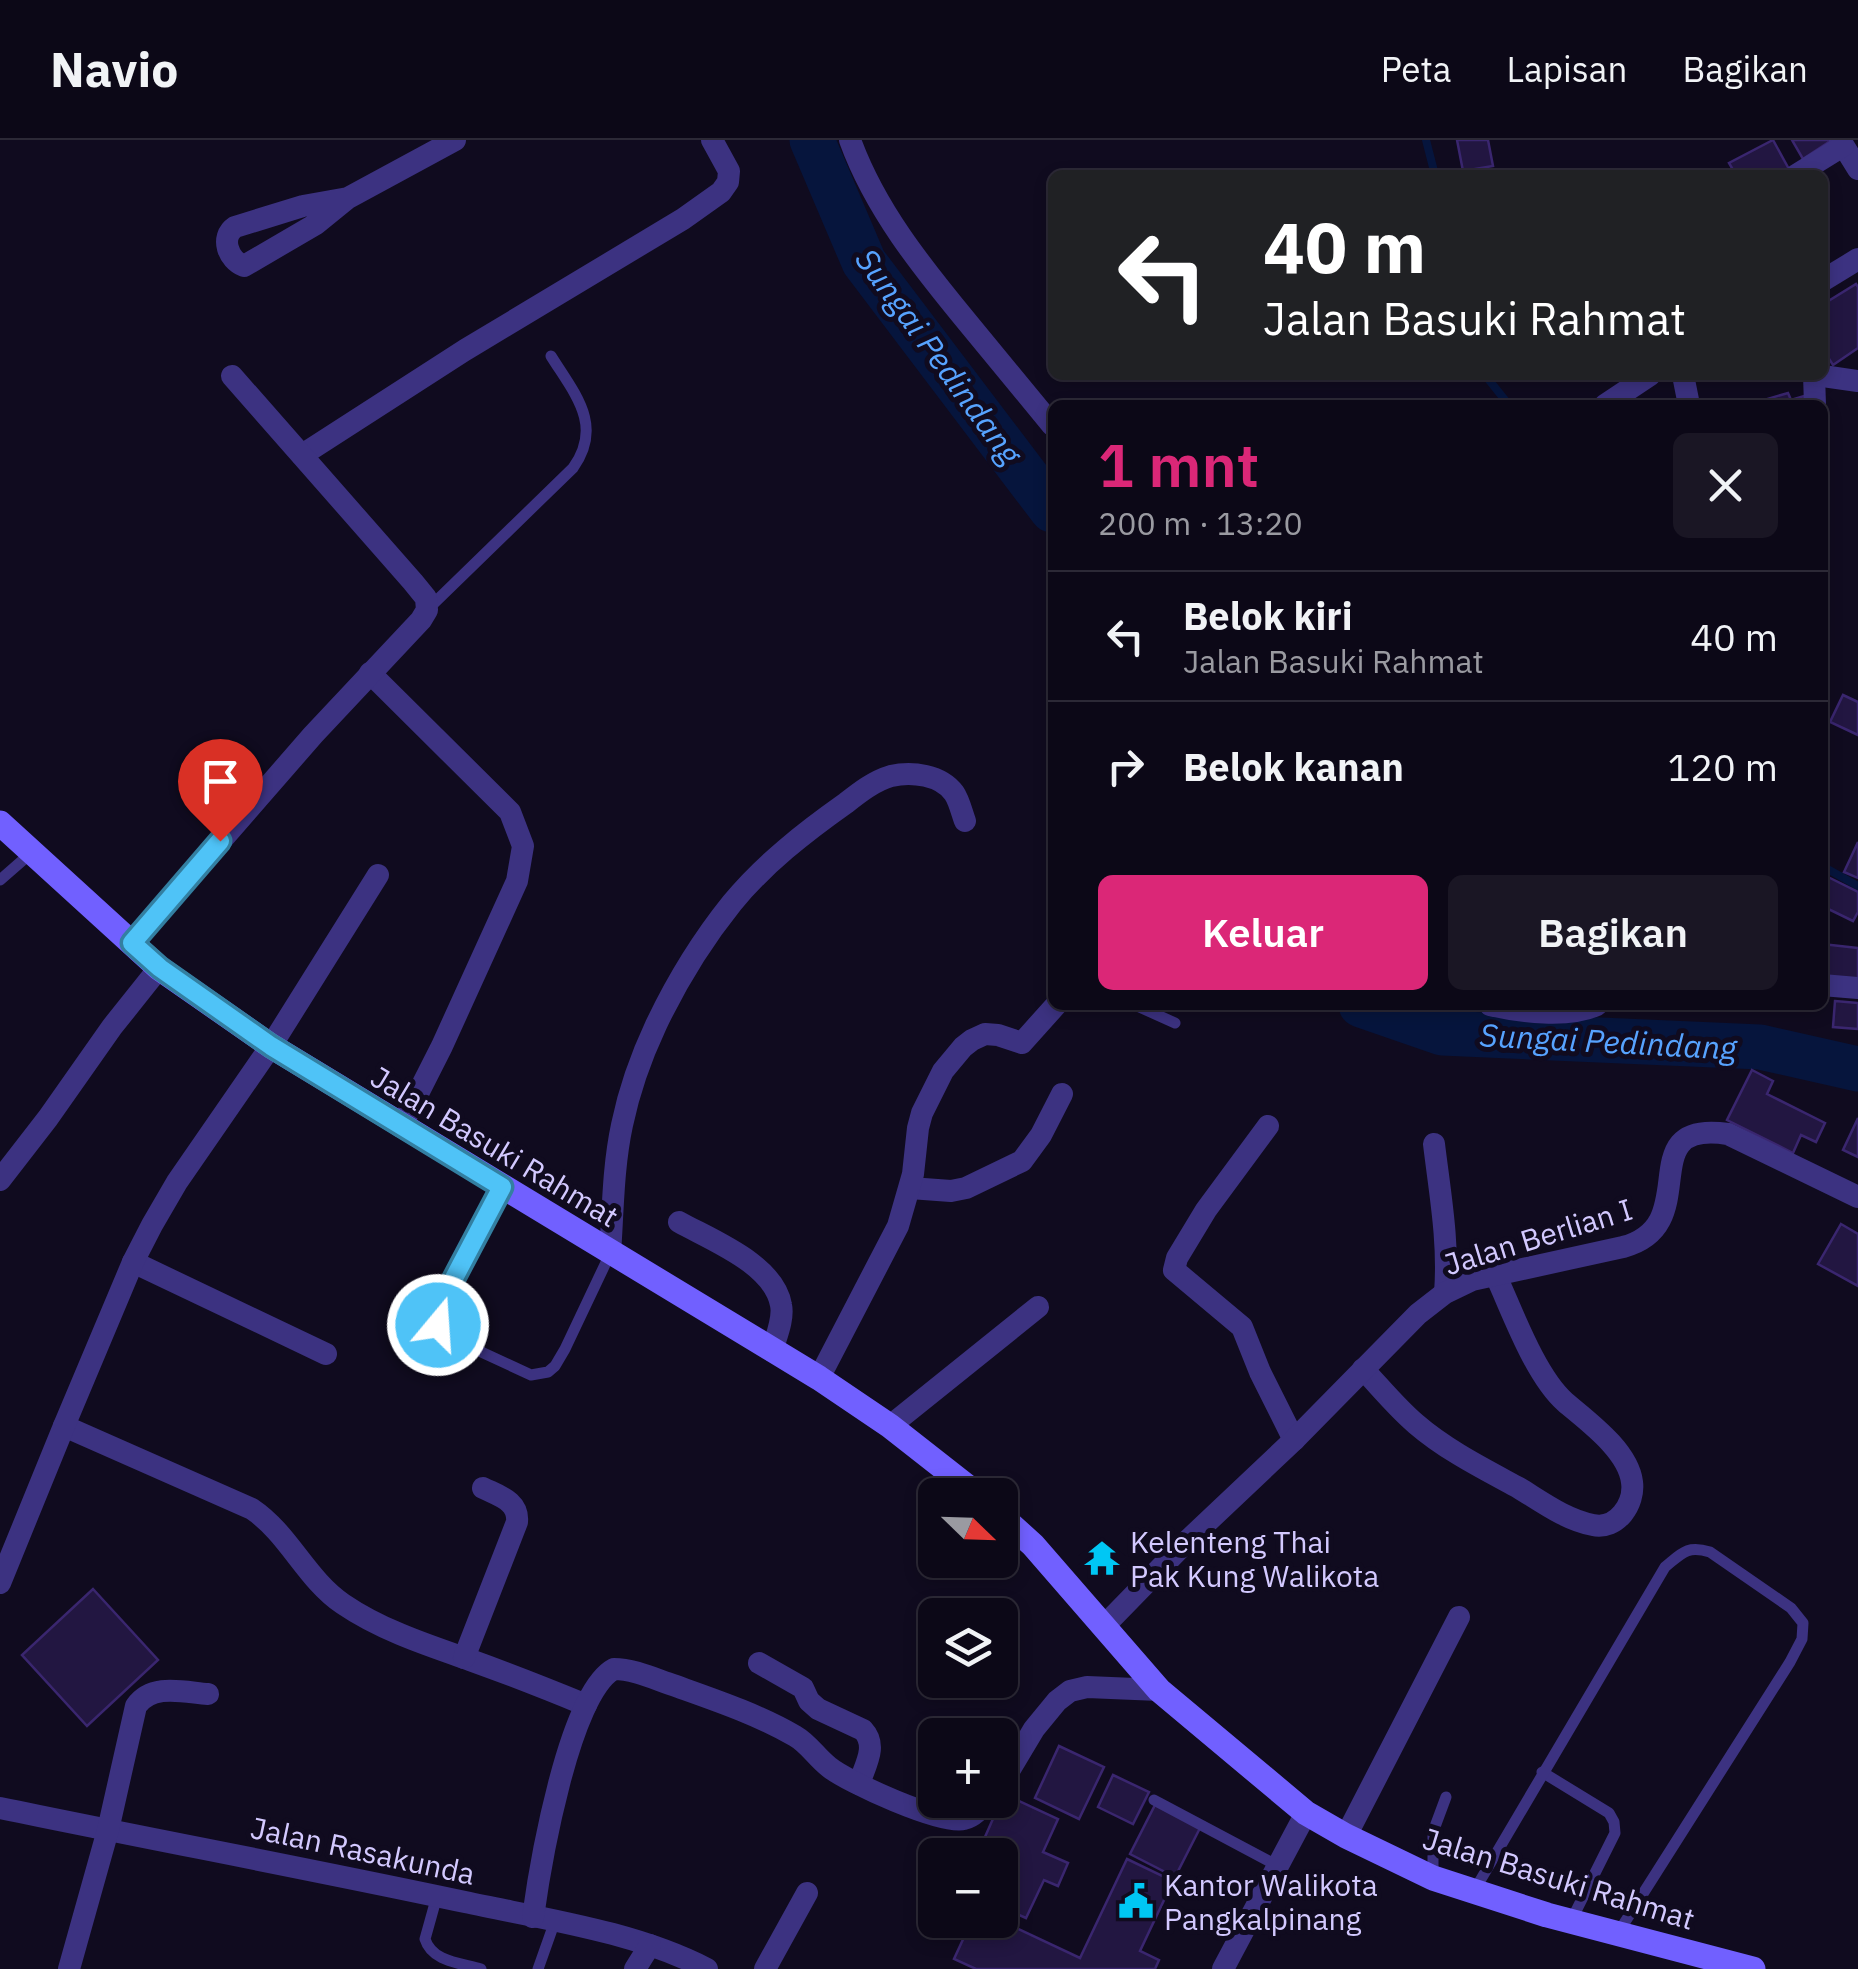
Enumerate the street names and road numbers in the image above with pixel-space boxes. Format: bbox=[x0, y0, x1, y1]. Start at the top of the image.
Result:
street label: Jalan Basuki Rahmat bbox=[364, 1057, 626, 1235]
street label: Jalan Berlian I bbox=[1439, 1189, 1637, 1283]
street label: Jalan Rasakunda bbox=[247, 1807, 479, 1893]
street label: Jalan Basuki Rahmat bbox=[1418, 1818, 1700, 1938]

